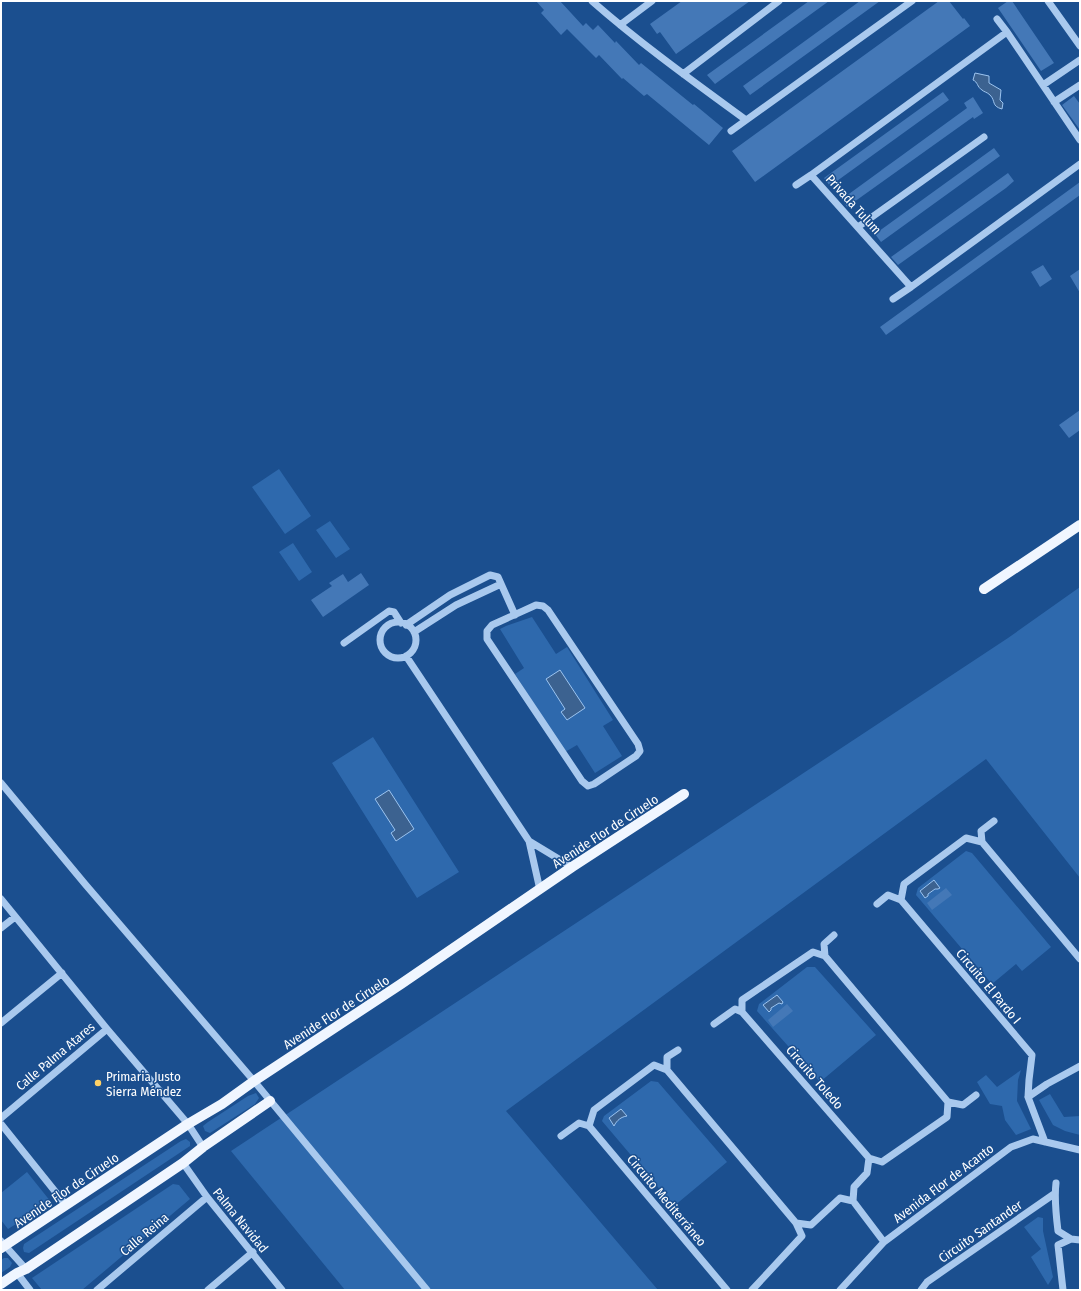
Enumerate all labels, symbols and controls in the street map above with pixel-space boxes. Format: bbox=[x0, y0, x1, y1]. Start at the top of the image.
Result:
street label: Privada Tulum bbox=[823, 171, 884, 237]
street label: Avenide Flor de Ciruelo bbox=[550, 791, 661, 871]
street label: Circuito El Pardo I bbox=[953, 946, 1024, 1027]
street label: Avenide Flor de Ciruelo bbox=[281, 972, 392, 1052]
street label: Calle Palma Atares bbox=[13, 1019, 98, 1094]
street label: Circuito Toledo bbox=[783, 1042, 846, 1112]
place label: Primaria Justo Sierra Méndez bbox=[106, 1069, 181, 1099]
marker: Primaria Justo Sierra Méndez bbox=[93, 1078, 103, 1088]
street label: Avenida Flor de Acanto bbox=[890, 1141, 997, 1226]
street label: Avenide Flor de Ciruelo bbox=[11, 1150, 122, 1231]
street label: Circuito Mediterráneo bbox=[624, 1151, 709, 1249]
street label: Palma Navidad bbox=[210, 1185, 271, 1256]
street label: Circuito Santander bbox=[936, 1197, 1025, 1266]
street label: Calle Reina bbox=[117, 1210, 172, 1259]

